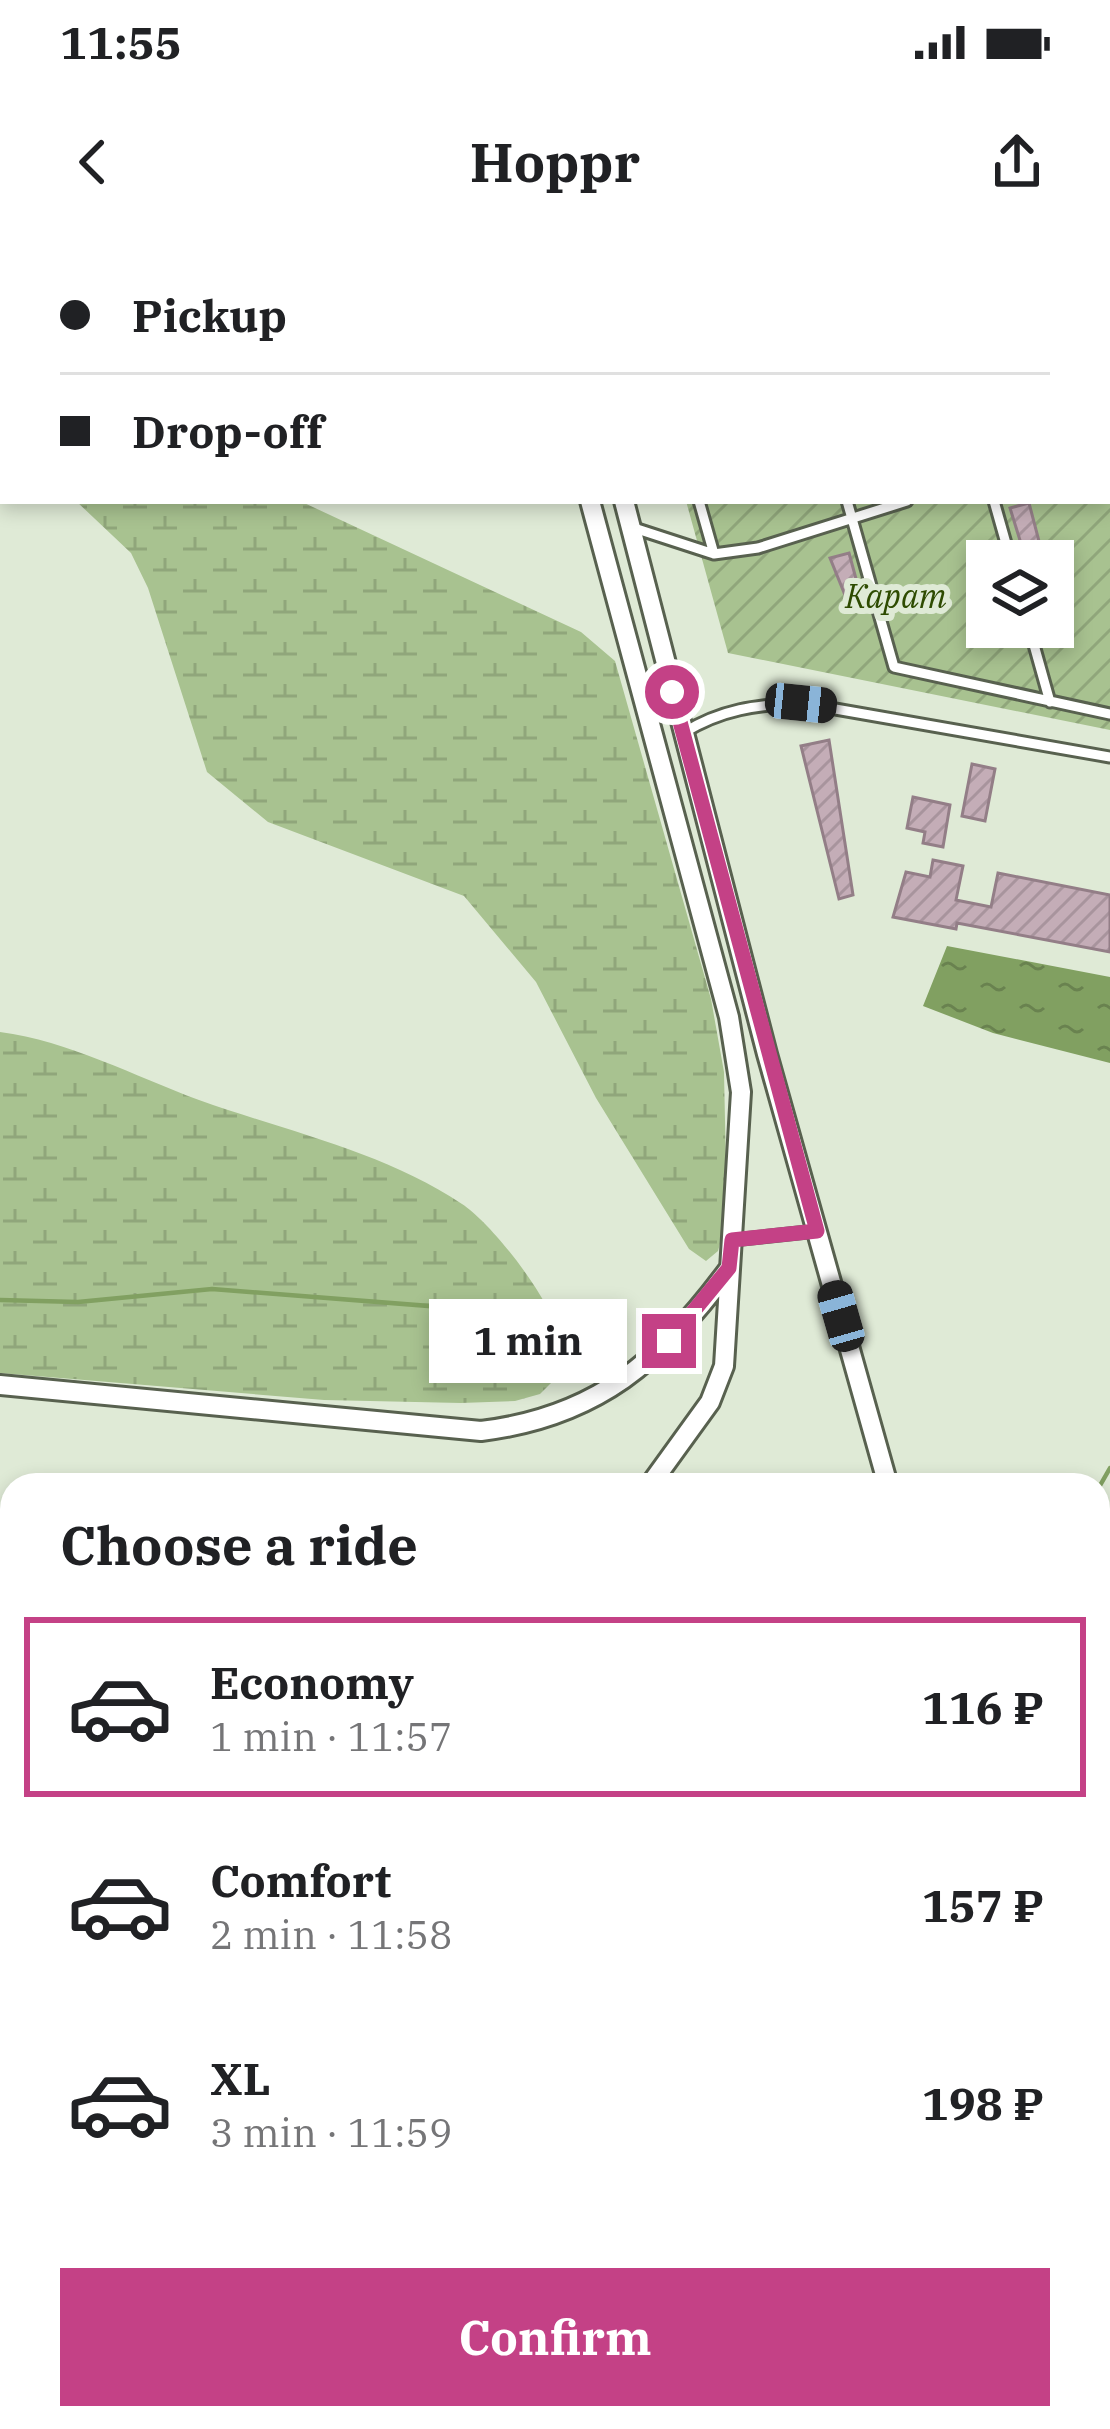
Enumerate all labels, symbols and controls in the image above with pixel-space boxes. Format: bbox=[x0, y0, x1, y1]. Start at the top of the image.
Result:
text: 11:55 bbox=[60, 13, 182, 71]
text: Hoppr bbox=[470, 127, 640, 197]
icon: back bbox=[60, 129, 126, 195]
icon: share bbox=[984, 129, 1050, 195]
text: Pickup bbox=[132, 286, 287, 344]
text: Drop-off bbox=[132, 402, 323, 460]
map controls bbox=[966, 540, 1074, 648]
button: layers bbox=[966, 540, 1074, 648]
park label: Карат bbox=[844, 574, 947, 617]
route start bbox=[645, 665, 699, 719]
car bbox=[763, 681, 839, 725]
car bbox=[814, 1276, 868, 1356]
callout: 1 min bbox=[429, 1299, 627, 1383]
route end bbox=[642, 1314, 696, 1368]
text: 1 min bbox=[473, 1315, 583, 1366]
text: Choose a ride bbox=[60, 1510, 418, 1580]
icon: car bbox=[66, 1653, 174, 1761]
text: Economy bbox=[210, 1653, 414, 1711]
text: 116 ₽ bbox=[922, 1678, 1044, 1736]
text: 1 min · 11:57 bbox=[210, 1711, 452, 1762]
icon: car bbox=[66, 1851, 174, 1959]
text: Comfort bbox=[210, 1851, 391, 1909]
text: 157 ₽ bbox=[922, 1876, 1044, 1934]
text: 2 min · 11:58 bbox=[210, 1909, 452, 1960]
icon: car bbox=[66, 2049, 174, 2157]
text: XL bbox=[210, 2049, 271, 2107]
text: 198 ₽ bbox=[922, 2074, 1044, 2132]
text: 3 min · 11:59 bbox=[210, 2107, 452, 2158]
button: Confirm bbox=[60, 2268, 1050, 2406]

